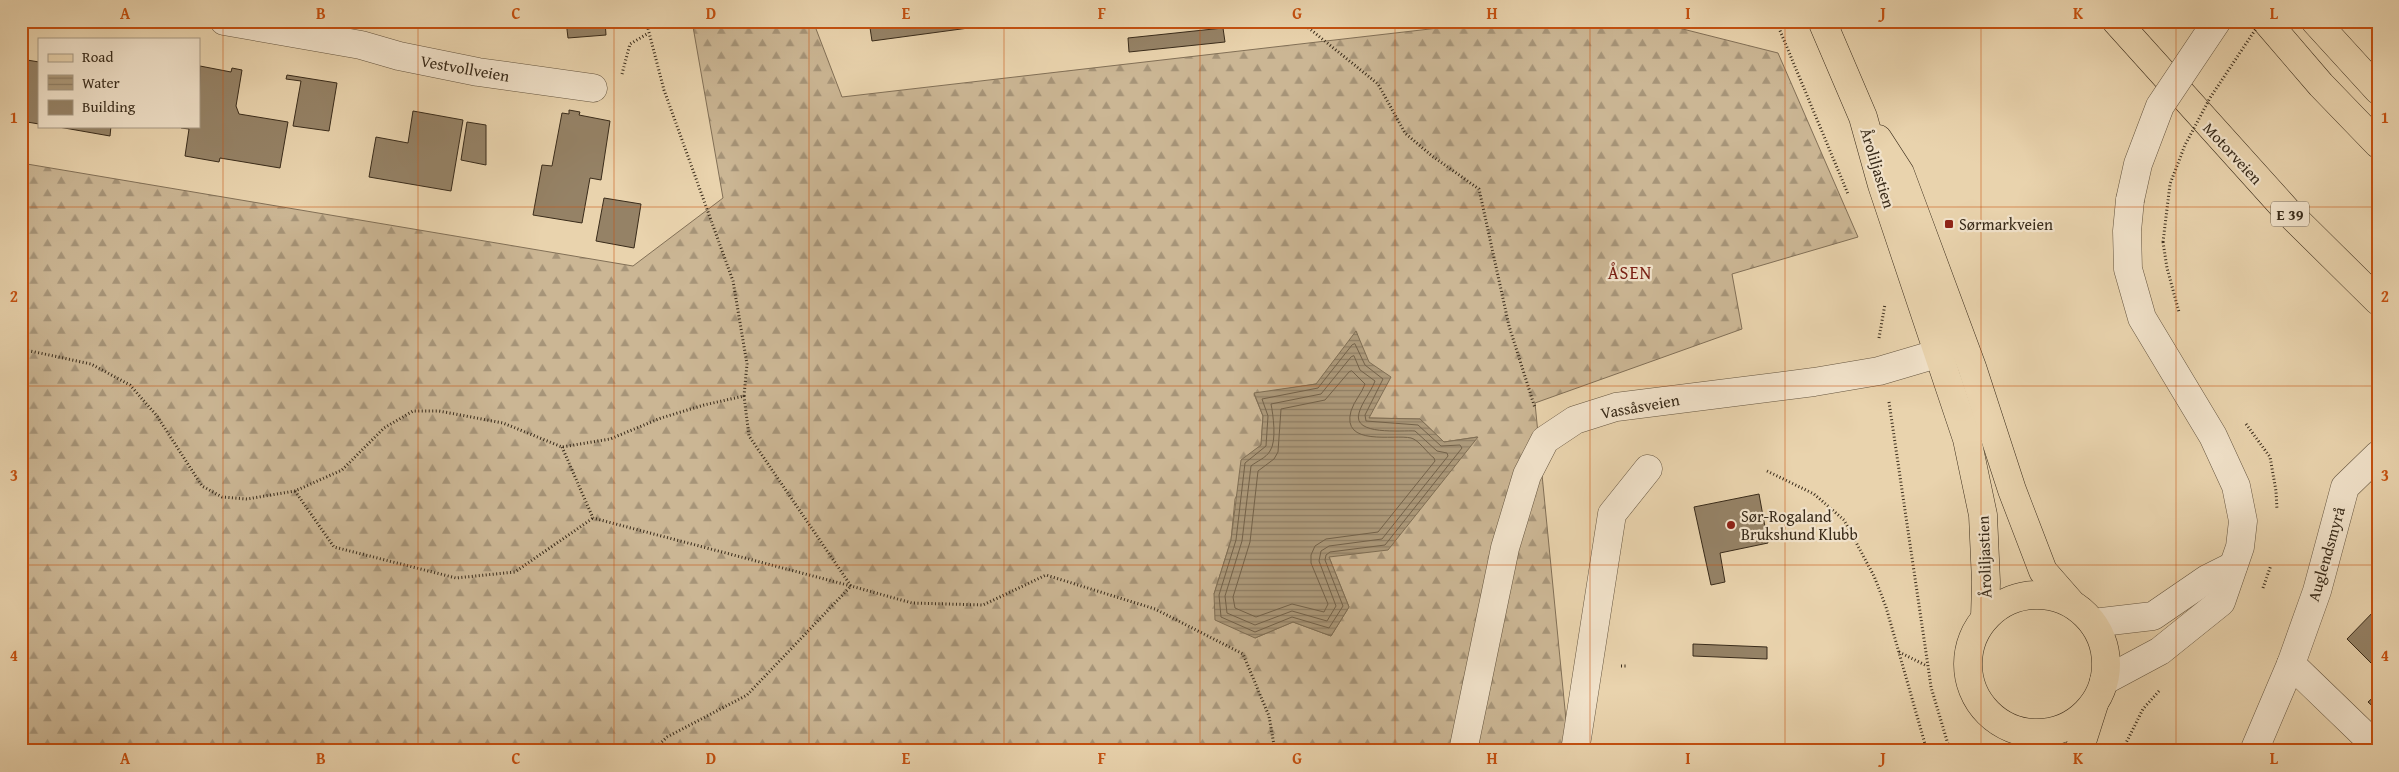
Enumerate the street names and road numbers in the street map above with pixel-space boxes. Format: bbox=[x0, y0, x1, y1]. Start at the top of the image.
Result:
street label: Vestvollveien bbox=[419, 48, 511, 88]
street label: Motorveien bbox=[2198, 116, 2268, 190]
street label: Åroliljastien bbox=[1854, 125, 1902, 211]
road number: E 39 bbox=[2271, 202, 2309, 226]
street label: Vassåsveien bbox=[1599, 387, 1681, 425]
street label: Auglendsmyrå bbox=[2301, 503, 2351, 604]
street label: Åroliljastien bbox=[1971, 515, 1997, 599]

